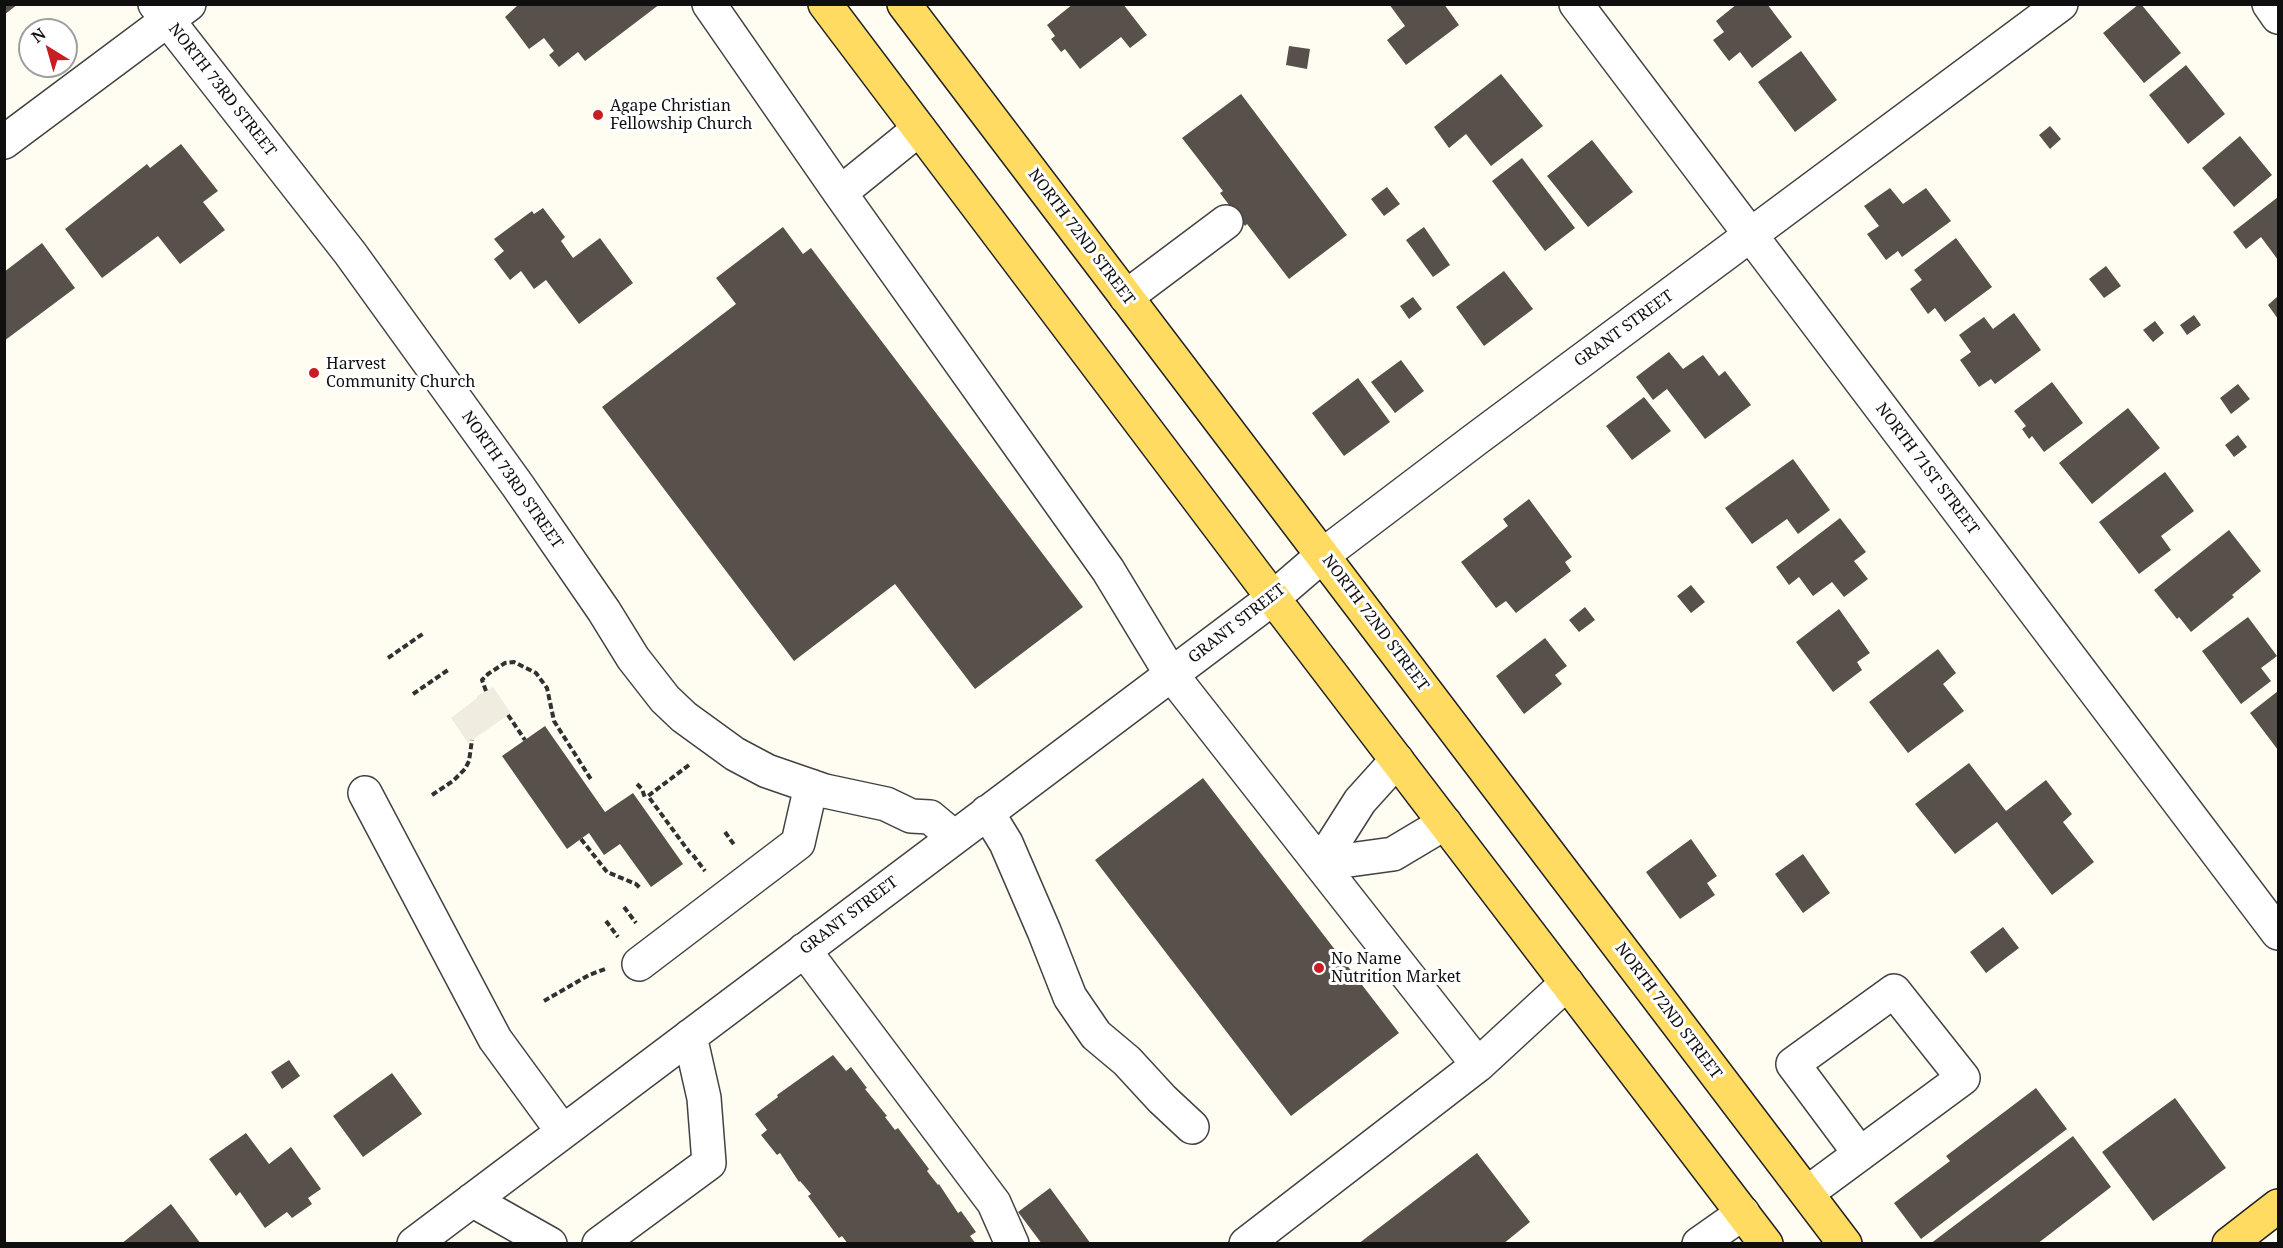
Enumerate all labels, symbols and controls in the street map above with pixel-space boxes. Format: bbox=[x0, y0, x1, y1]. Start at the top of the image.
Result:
north arrow bbox=[18, 18, 78, 78]
street label: NORTH 73RD STREET bbox=[164, 20, 280, 160]
text: N bbox=[27, 23, 50, 48]
place label: Agape Christian Fellowship Church bbox=[610, 96, 752, 134]
marker: Agape Christian Fellowship Church bbox=[591, 108, 605, 122]
street label: NORTH 72ND STREET bbox=[1024, 165, 1138, 309]
street label: GRANT STREET bbox=[1571, 287, 1677, 371]
place label: Harvest Community Church bbox=[326, 354, 475, 392]
marker: Harvest Community Church bbox=[307, 366, 321, 380]
street label: NORTH 71ST STREET bbox=[1871, 399, 1983, 539]
street label: NORTH 73RD STREET bbox=[457, 408, 567, 552]
street label: NORTH 72ND STREET bbox=[1318, 551, 1432, 695]
street label: GRANT STREET bbox=[1185, 580, 1289, 668]
street label: GRANT STREET bbox=[796, 873, 902, 959]
street label: NORTH 72ND STREET bbox=[1611, 939, 1725, 1083]
place label: No Name Nutrition Market bbox=[1331, 949, 1461, 987]
marker: No Name Nutrition Market bbox=[1312, 961, 1326, 975]

